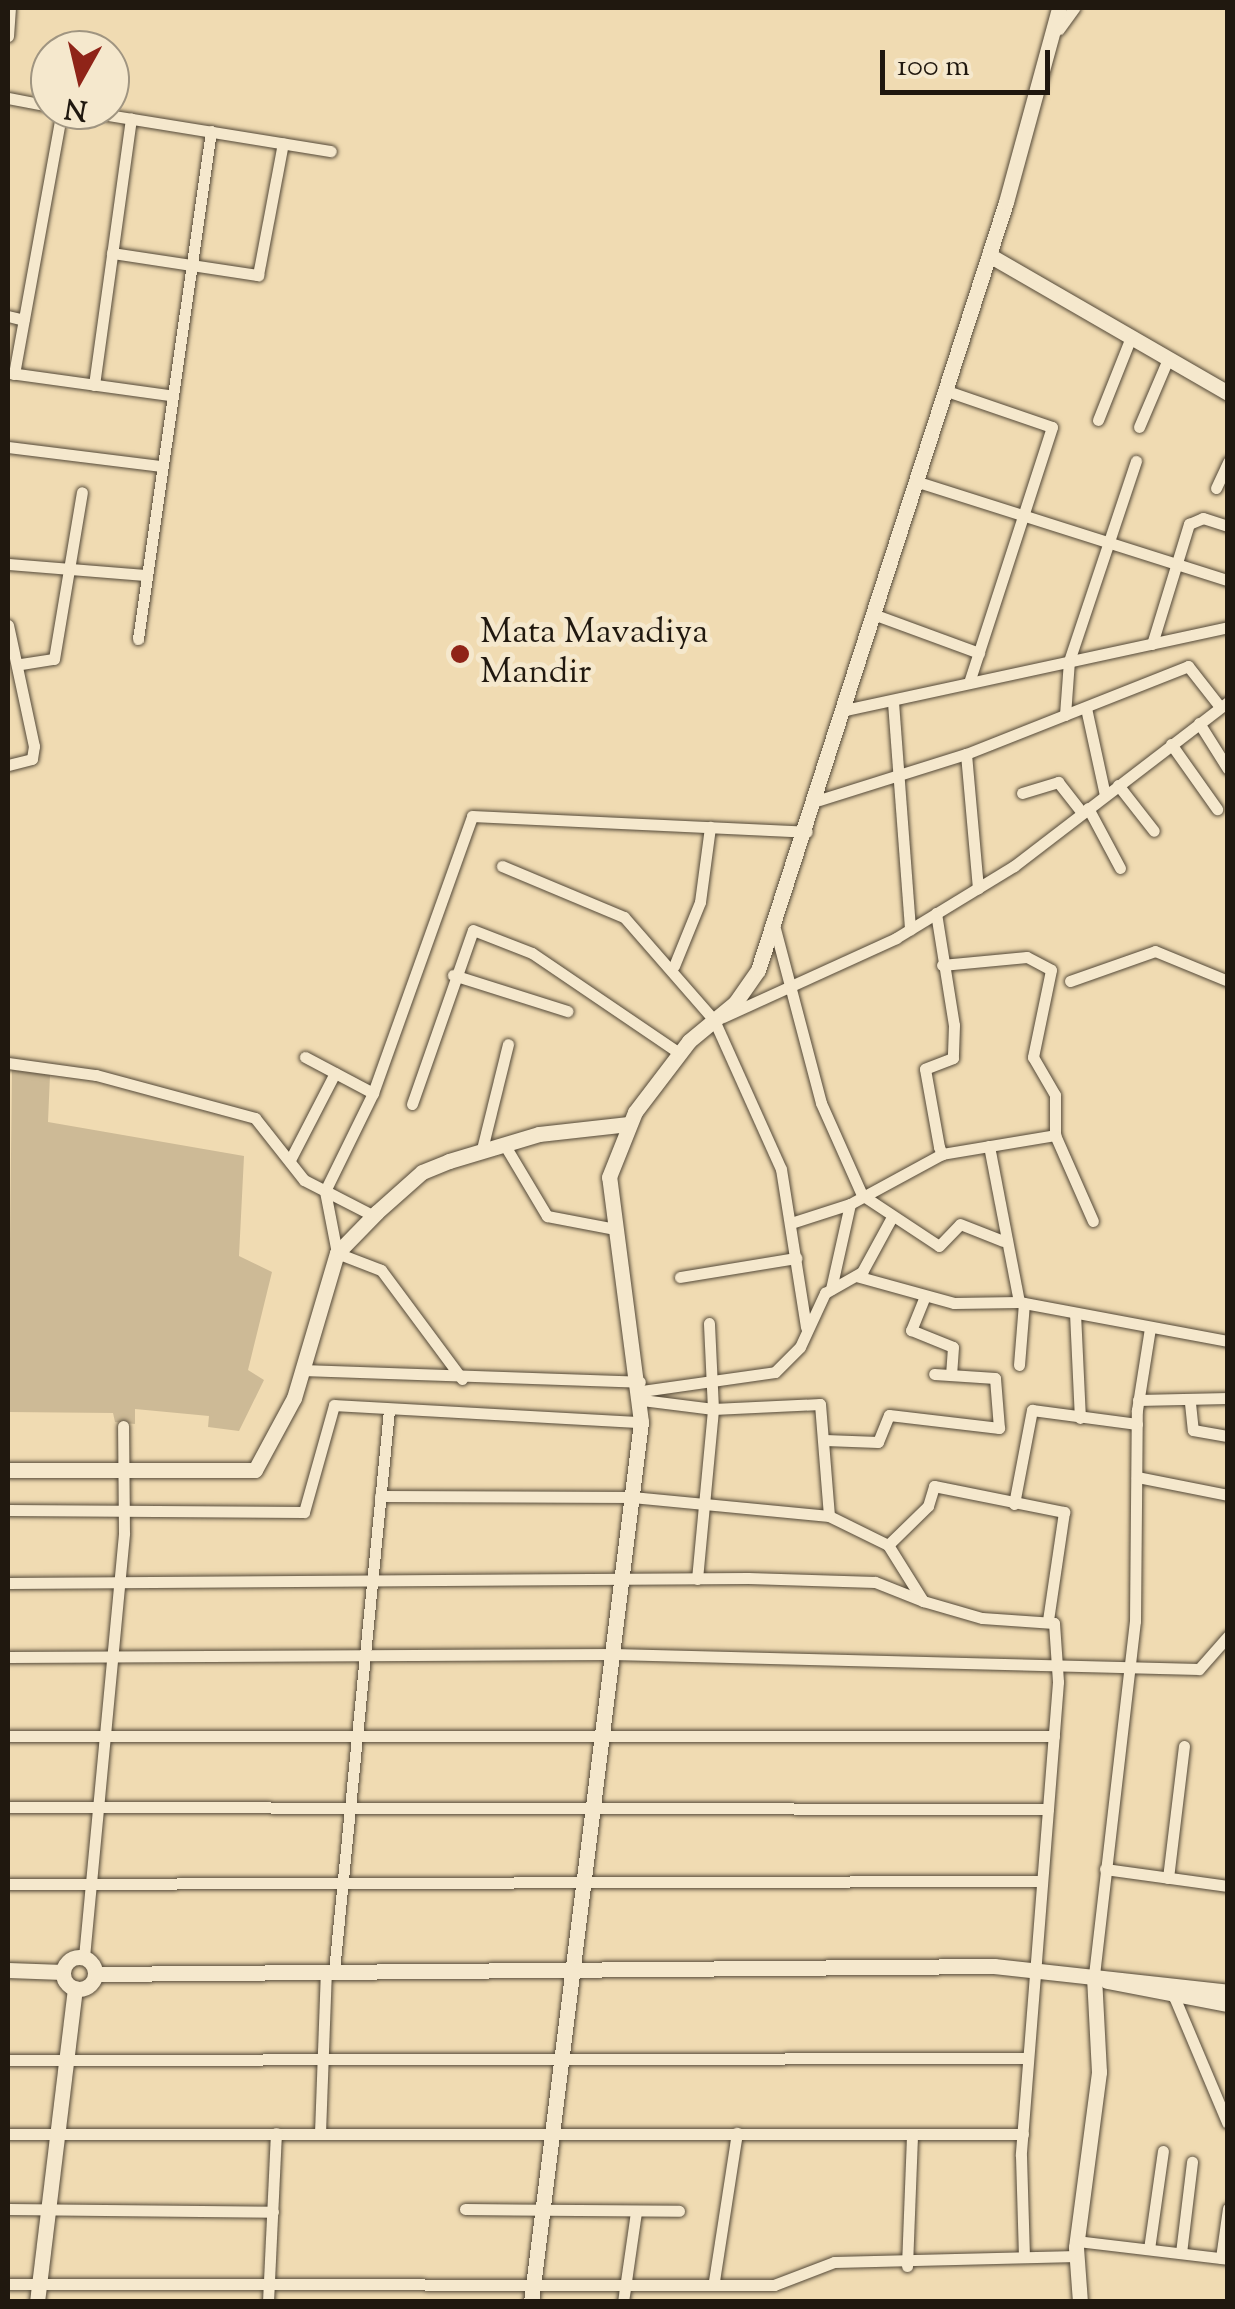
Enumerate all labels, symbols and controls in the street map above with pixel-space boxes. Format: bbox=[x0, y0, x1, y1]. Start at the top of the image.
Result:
north arrow bbox=[30, 30, 130, 130]
scale bar bbox=[885, 30, 1055, 92]
text: 100 m bbox=[897, 46, 970, 89]
text: N bbox=[62, 86, 90, 129]
place label: Mata Mavadiya Mandir bbox=[480, 613, 708, 695]
marker: Mata Mavadiya Mandir bbox=[449, 643, 471, 665]

